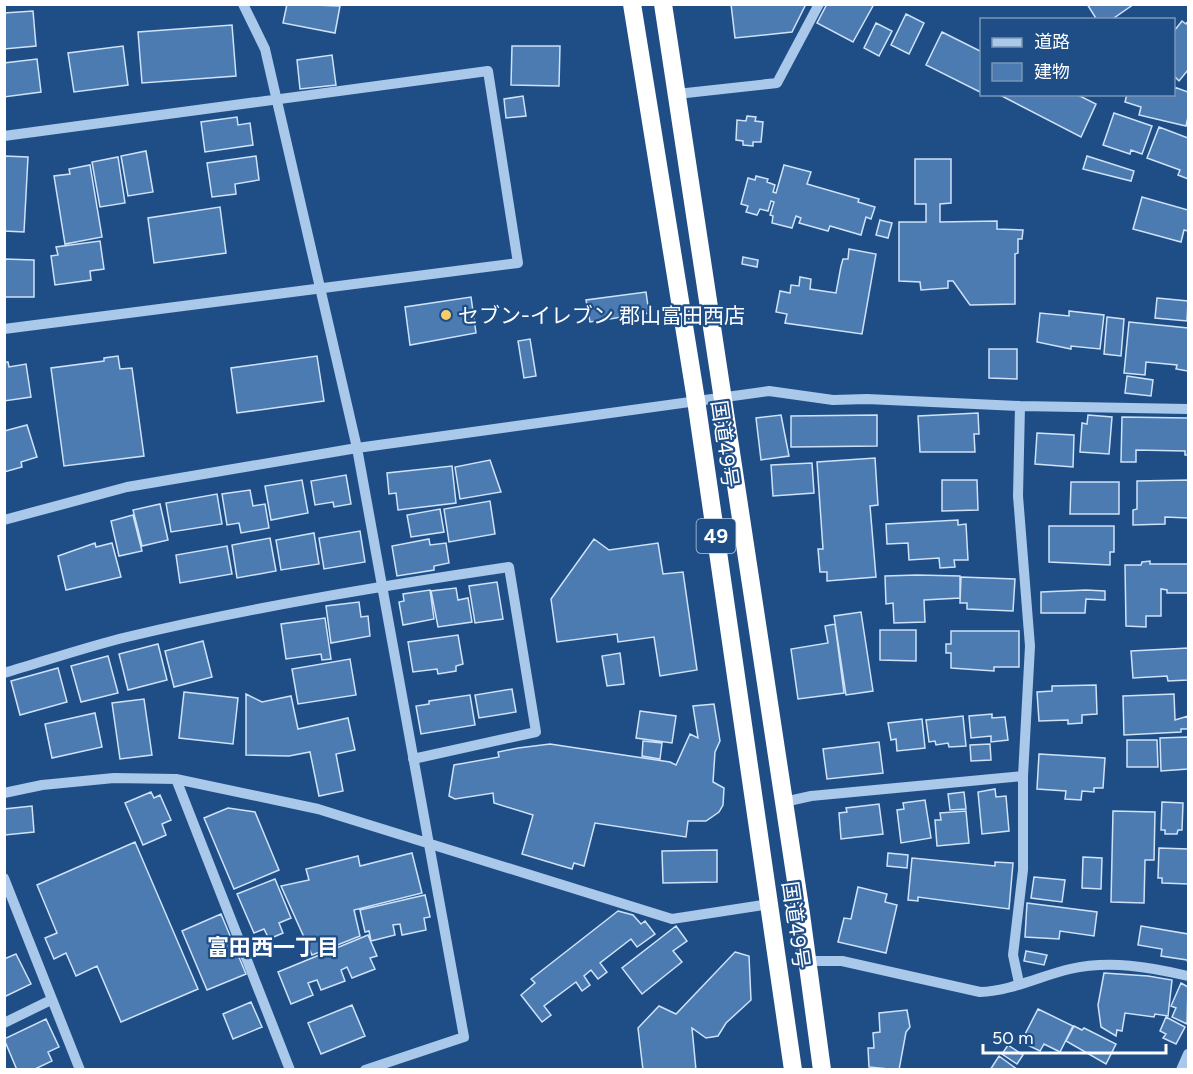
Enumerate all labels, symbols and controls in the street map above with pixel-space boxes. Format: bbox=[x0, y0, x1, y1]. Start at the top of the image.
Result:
legend bbox=[980, 18, 1175, 96]
text: 道路 bbox=[1034, 31, 1070, 53]
text: 建物 bbox=[1034, 61, 1070, 83]
place label: セブン-イレブン 郡山富田西店 bbox=[458, 303, 745, 328]
marker: セブン-イレブン 郡山富田西店 bbox=[439, 308, 453, 322]
street label: 国道49号 bbox=[707, 399, 743, 489]
road number: 49 bbox=[696, 519, 736, 553]
street label: 国道49号 bbox=[778, 880, 814, 970]
district label: 富田西一丁目 bbox=[207, 934, 339, 961]
scale bar bbox=[983, 1017, 1166, 1055]
text: 50 m bbox=[992, 1027, 1034, 1049]

